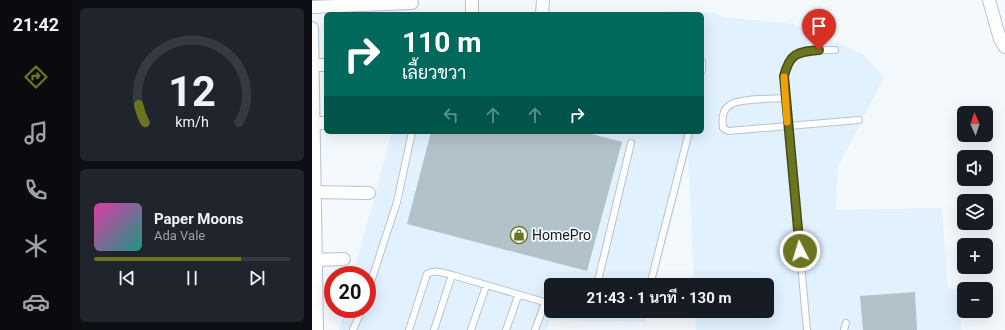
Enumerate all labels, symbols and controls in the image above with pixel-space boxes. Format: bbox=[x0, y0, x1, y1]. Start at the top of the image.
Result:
pin bbox=[802, 9, 836, 50]
text: 21:42 bbox=[13, 14, 59, 35]
icon: arrive bbox=[808, 15, 830, 37]
text: 110 m bbox=[402, 26, 481, 59]
icon: right bbox=[336, 28, 388, 80]
text: เลี้ยวขวา bbox=[402, 62, 466, 83]
icon: directions bbox=[22, 63, 50, 91]
text: 12 bbox=[168, 66, 216, 115]
icon: left bbox=[440, 104, 462, 126]
icon: ahead bbox=[482, 104, 504, 126]
icon: ahead bbox=[524, 104, 546, 126]
icon: right bbox=[566, 104, 588, 126]
north arrow bbox=[957, 106, 993, 142]
map controls bbox=[957, 106, 993, 318]
text: km/h bbox=[175, 113, 209, 129]
icon: music bbox=[22, 119, 50, 147]
button: sound bbox=[957, 150, 993, 186]
icon: phone bbox=[22, 176, 50, 204]
button: layers bbox=[957, 194, 993, 230]
text: Paper Moons bbox=[154, 210, 244, 228]
shop icon: HomePro bbox=[509, 225, 529, 245]
place label: HomePro bbox=[532, 227, 591, 243]
text: Ada Vale bbox=[154, 228, 205, 243]
position arrow bbox=[779, 230, 821, 272]
icon: climate bbox=[22, 232, 50, 260]
button: + bbox=[957, 238, 993, 274]
speed limit sign: 20 bbox=[324, 266, 376, 318]
icon: previous bbox=[116, 267, 138, 289]
icon: pause bbox=[181, 267, 203, 289]
icon: next bbox=[246, 267, 268, 289]
button: − bbox=[957, 282, 993, 318]
icon: car bbox=[22, 288, 50, 316]
text: 21:43 · 1 นาที · 130 m bbox=[586, 289, 732, 307]

